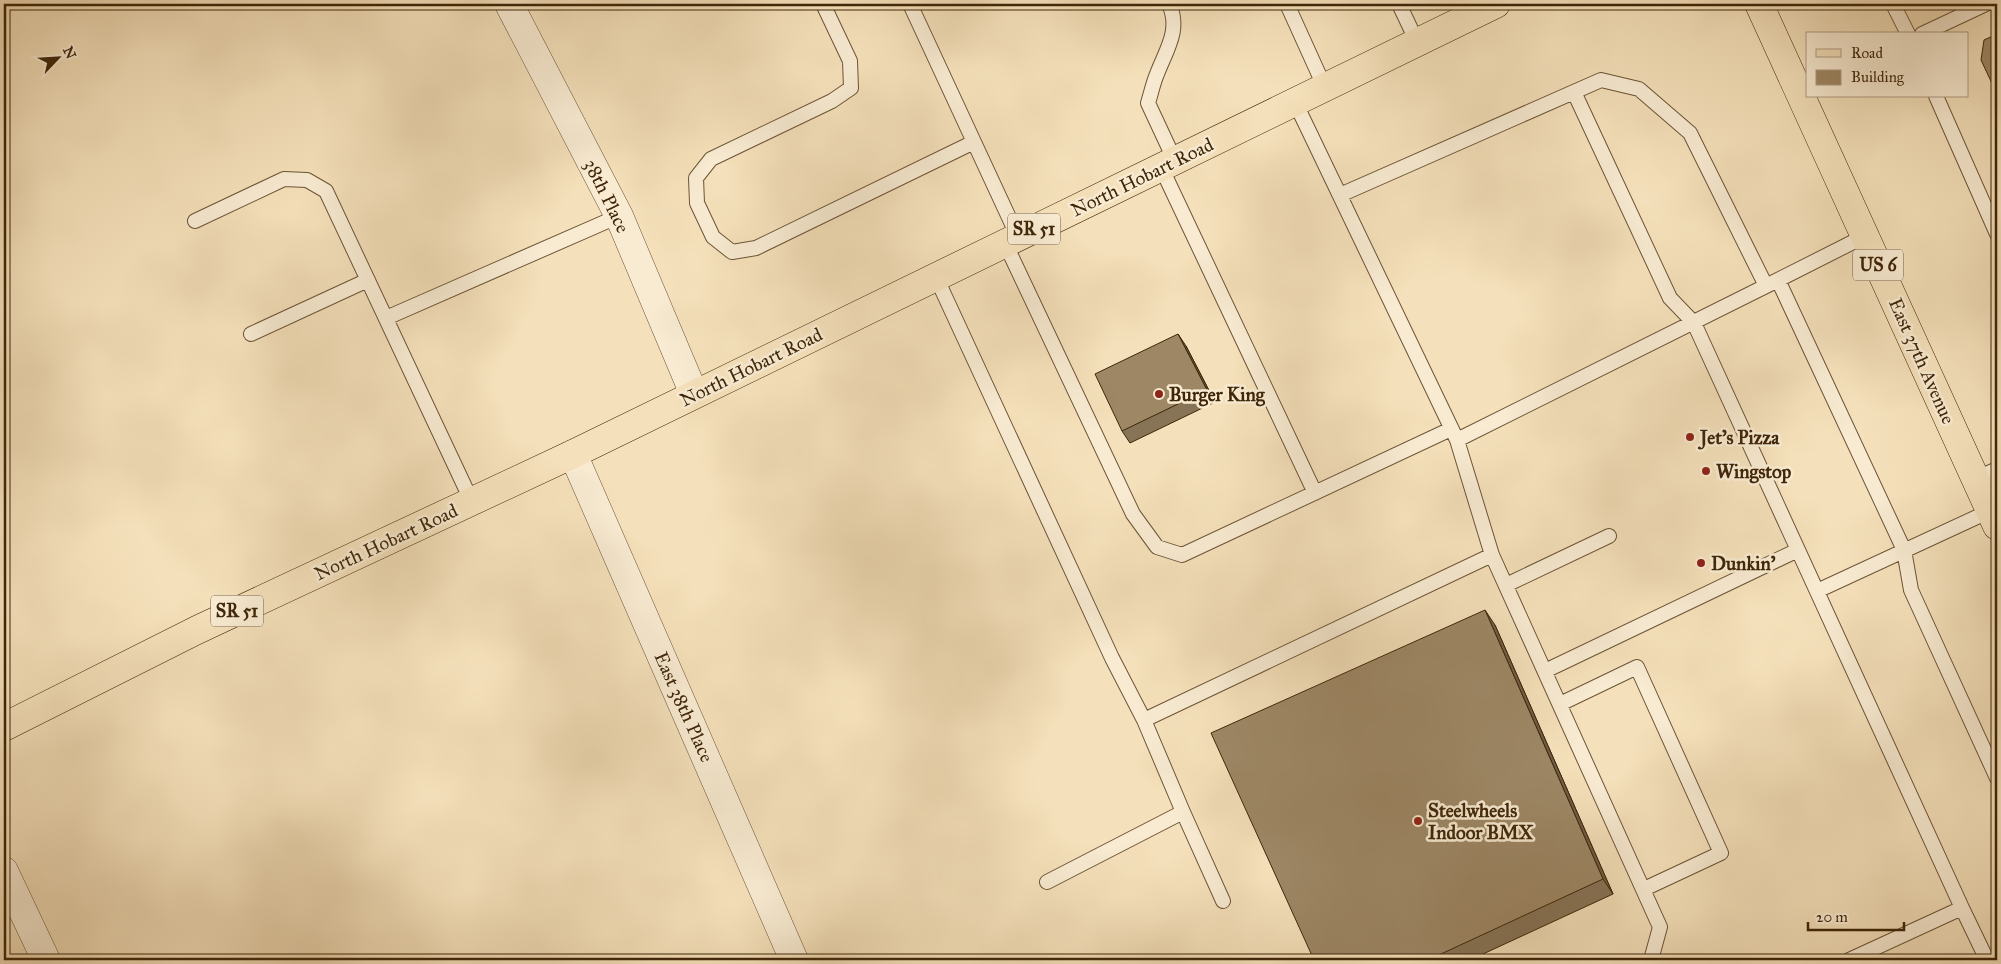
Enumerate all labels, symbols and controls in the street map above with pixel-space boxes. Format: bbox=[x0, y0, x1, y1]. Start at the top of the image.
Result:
north arrow bbox=[32, 32, 82, 82]
legend bbox=[1806, 32, 1968, 98]
text: N bbox=[59, 44, 80, 62]
text: Road bbox=[1851, 44, 1883, 62]
text: Building bbox=[1851, 68, 1905, 86]
street label: North Hobart Road bbox=[1067, 132, 1217, 221]
street label: 38th Place bbox=[579, 155, 635, 237]
road number: SR 51 bbox=[1008, 213, 1060, 244]
road number: US 6 bbox=[1853, 250, 1903, 280]
street label: East 37th Avenue bbox=[1884, 294, 1960, 428]
street label: North Hobart Road bbox=[676, 322, 826, 411]
place label: Burger King bbox=[1169, 383, 1266, 407]
marker: Burger King bbox=[1153, 388, 1165, 400]
place label: Jet's Pizza bbox=[1697, 426, 1780, 450]
marker: Jet's Pizza bbox=[1684, 431, 1696, 443]
place label: Wingstop bbox=[1716, 460, 1792, 484]
marker: Wingstop bbox=[1700, 465, 1712, 477]
street label: North Hobart Road bbox=[311, 499, 462, 585]
place label: Dunkin' bbox=[1711, 552, 1776, 575]
marker: Dunkin' bbox=[1695, 557, 1707, 569]
road number: SR 51 bbox=[211, 596, 263, 626]
street label: East 38th Place bbox=[649, 648, 719, 766]
place label: Steelwheels Indoor BMX bbox=[1428, 799, 1534, 844]
marker: Steelwheels Indoor BMX bbox=[1412, 815, 1424, 827]
scale bar bbox=[1808, 899, 1905, 931]
text: 20 m bbox=[1816, 908, 1848, 926]

